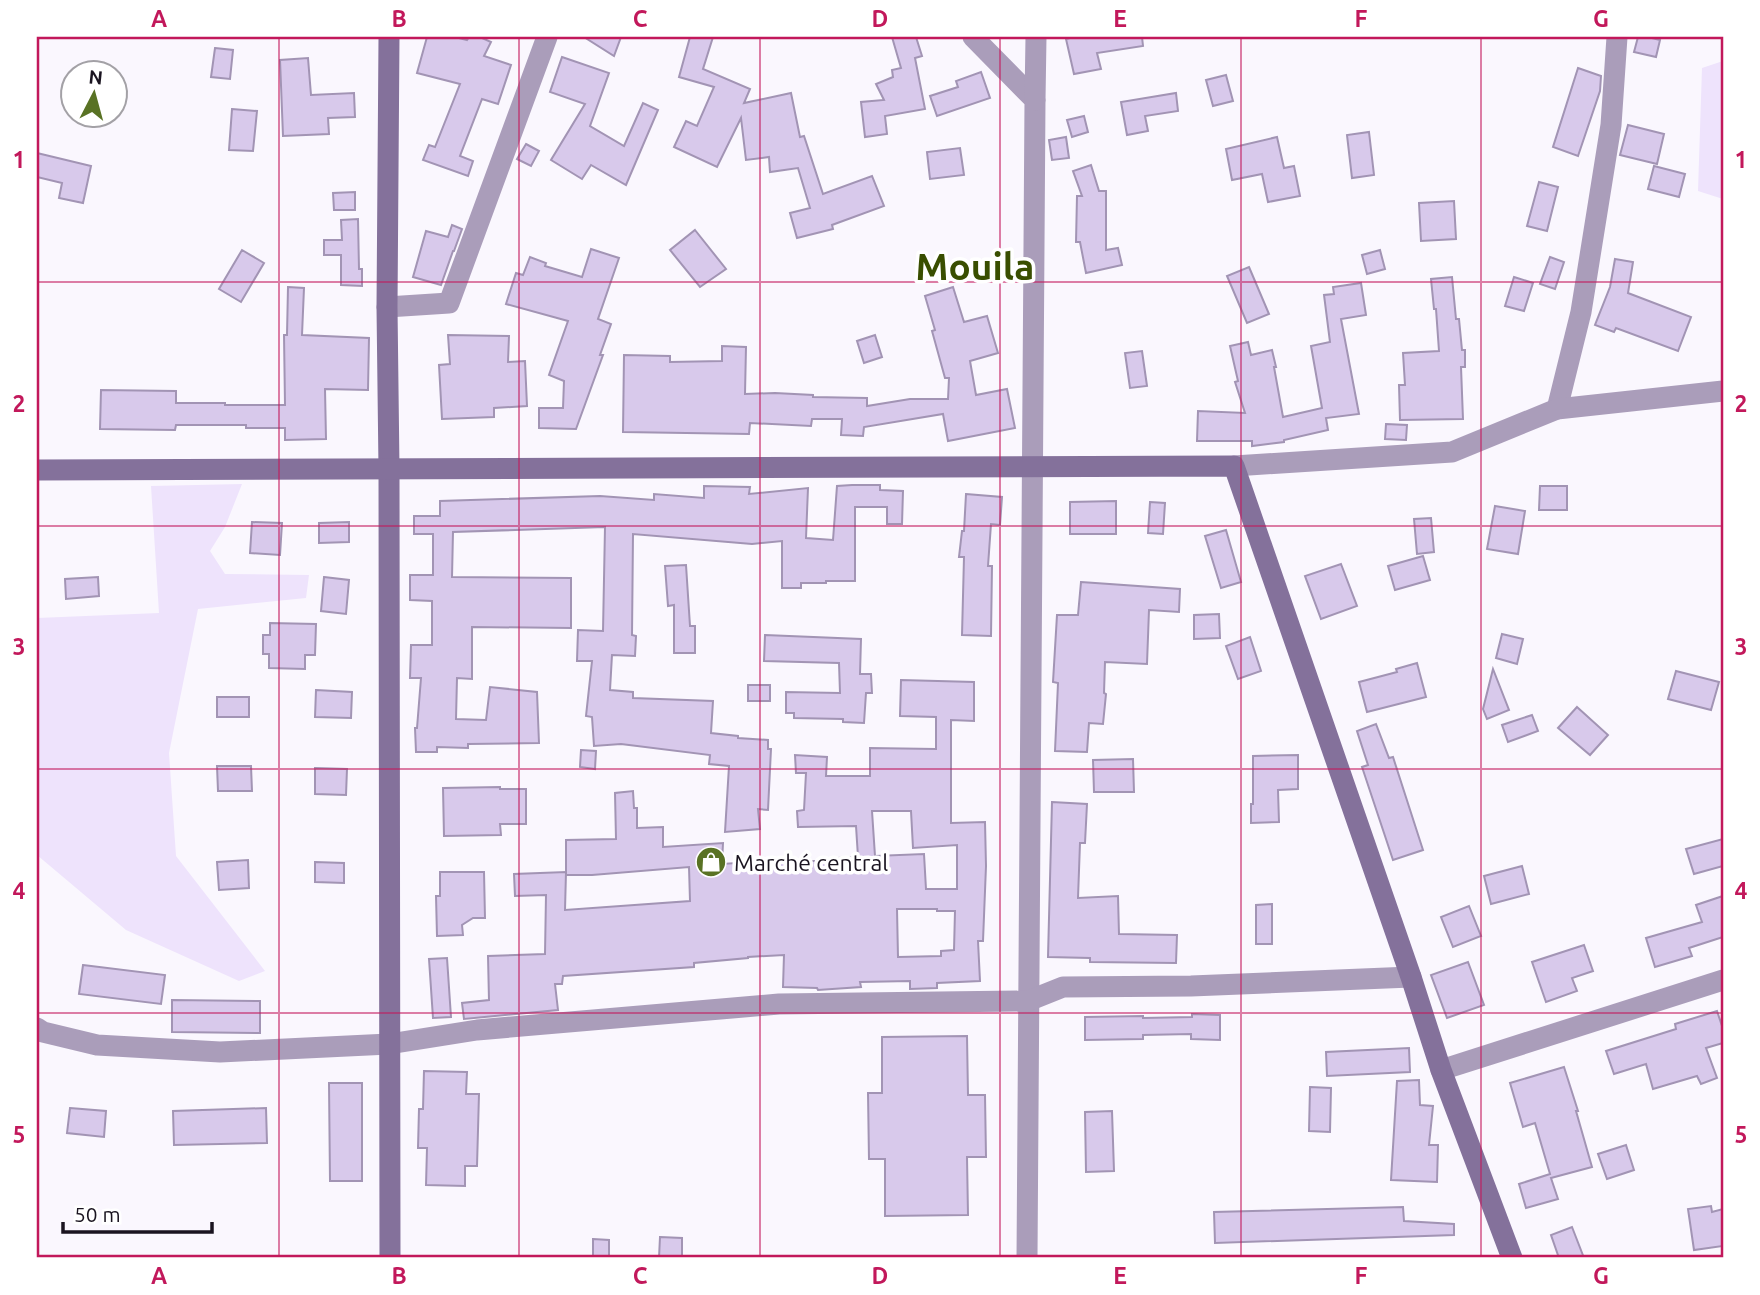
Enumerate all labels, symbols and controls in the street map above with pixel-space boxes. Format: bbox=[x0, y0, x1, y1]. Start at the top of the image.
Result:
text: A bbox=[151, 6, 167, 31]
text: B bbox=[391, 6, 407, 31]
text: C bbox=[633, 6, 648, 31]
text: D bbox=[872, 6, 888, 31]
text: E bbox=[1113, 6, 1127, 31]
text: F bbox=[1355, 6, 1368, 31]
text: G bbox=[1593, 6, 1609, 31]
north arrow bbox=[60, 60, 130, 130]
text: N bbox=[88, 65, 104, 89]
text: 1 bbox=[13, 147, 25, 172]
text: 1 bbox=[1735, 147, 1747, 172]
district label: Mouila bbox=[916, 246, 1034, 287]
text: 2 bbox=[13, 391, 25, 416]
text: 2 bbox=[1735, 391, 1747, 416]
text: 3 bbox=[13, 634, 25, 659]
text: 3 bbox=[1735, 634, 1747, 659]
shop icon: Marché central bbox=[694, 845, 728, 879]
place label: Marché central bbox=[734, 850, 888, 875]
text: 4 bbox=[13, 878, 26, 903]
text: 4 bbox=[1735, 878, 1748, 903]
text: 5 bbox=[13, 1122, 25, 1147]
text: 5 bbox=[1735, 1122, 1747, 1147]
scale bar bbox=[63, 1190, 212, 1234]
text: 50 m bbox=[74, 1202, 121, 1226]
text: A bbox=[151, 1263, 167, 1288]
text: B bbox=[391, 1263, 407, 1288]
text: C bbox=[633, 1263, 648, 1288]
text: D bbox=[872, 1263, 888, 1288]
text: E bbox=[1113, 1263, 1127, 1288]
text: F bbox=[1355, 1263, 1368, 1288]
text: G bbox=[1593, 1263, 1609, 1288]

